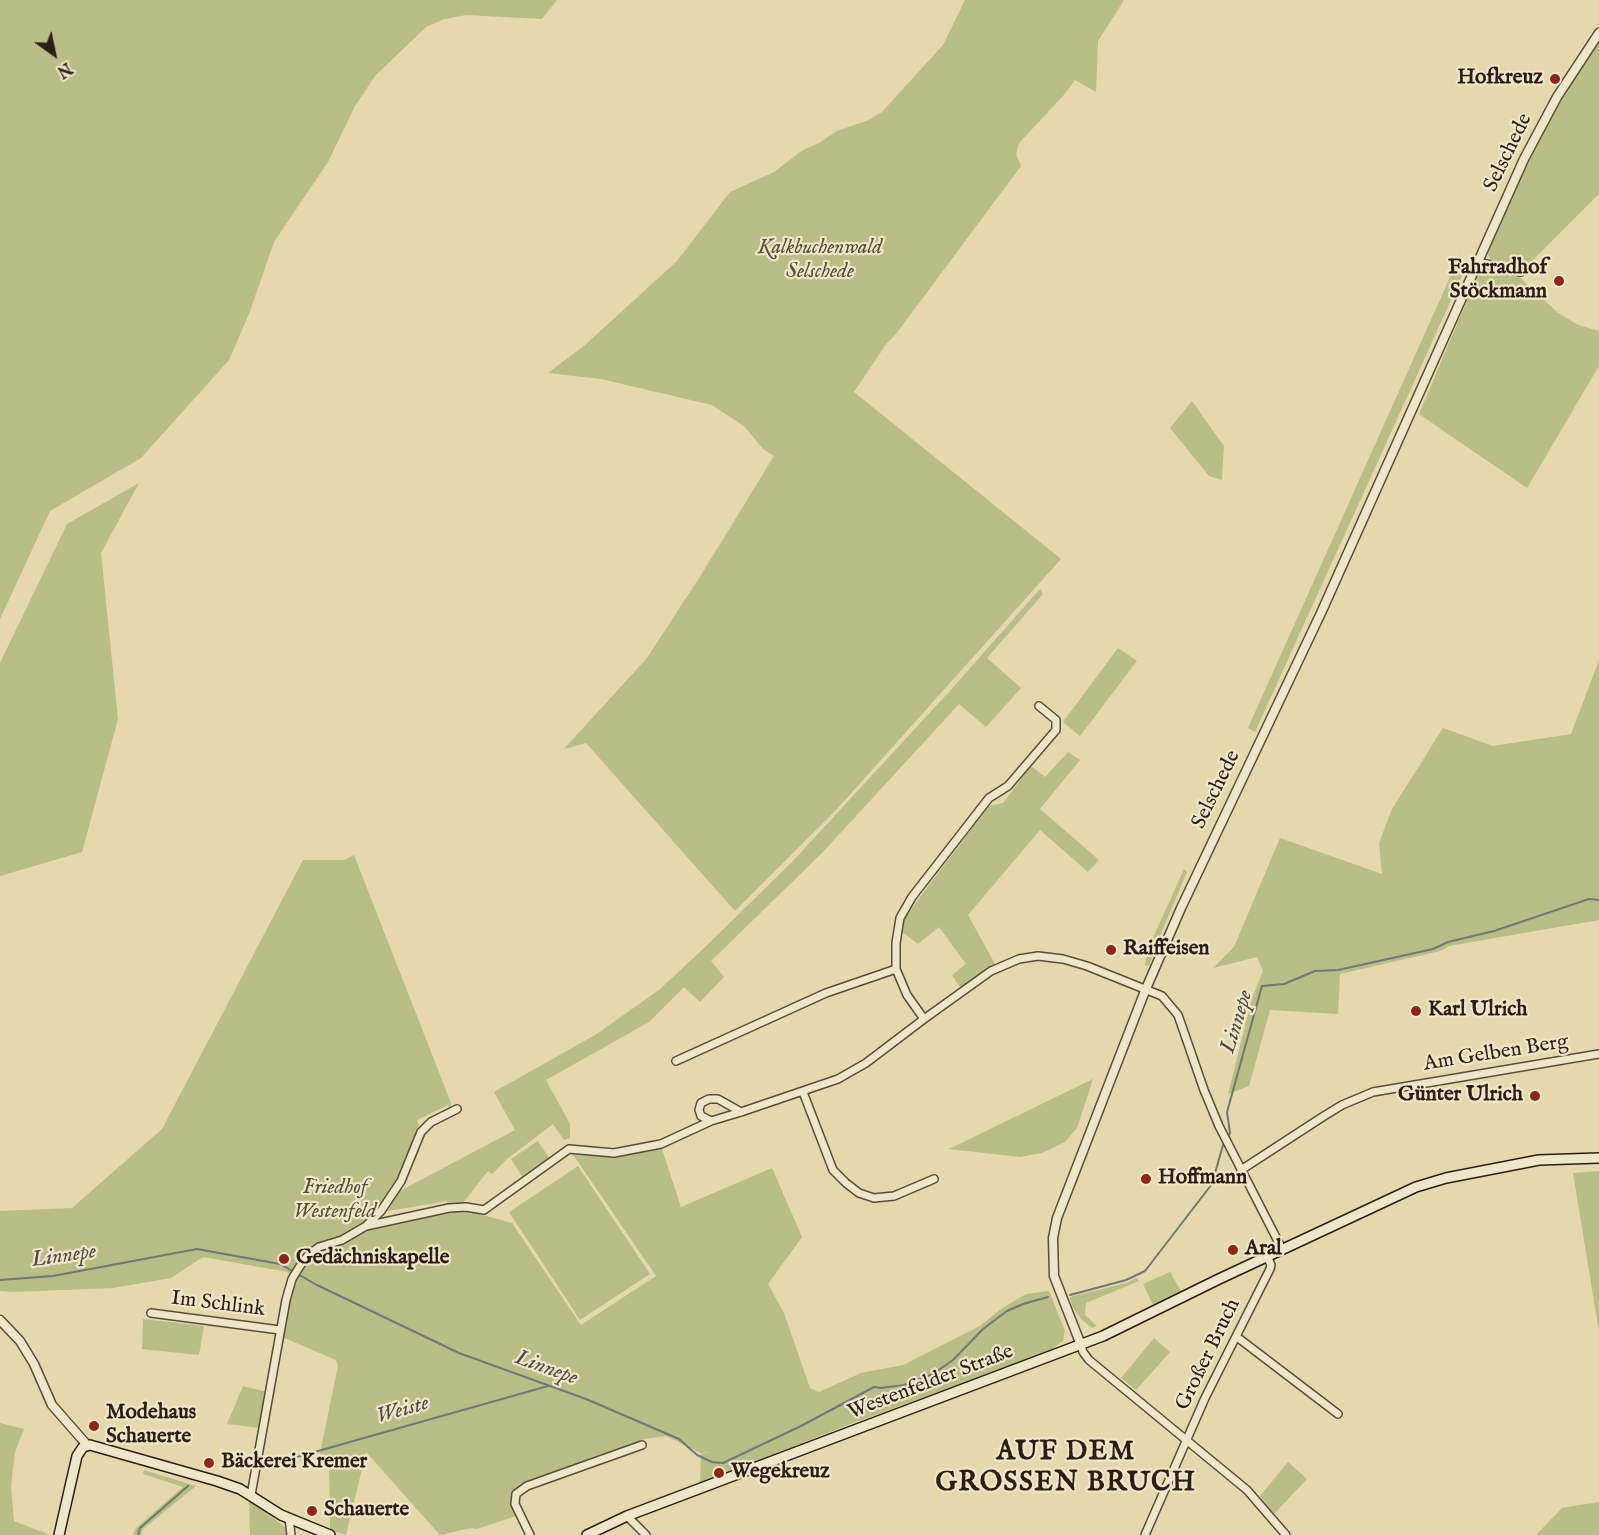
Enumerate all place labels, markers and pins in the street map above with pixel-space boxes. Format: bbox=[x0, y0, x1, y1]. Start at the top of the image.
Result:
place label: Hofkreuz bbox=[1457, 66, 1543, 92]
marker: Hofkreuz bbox=[1548, 72, 1562, 86]
place label: Fahrradhof Stöckmann bbox=[1448, 256, 1547, 306]
marker: Fahrradhof Stöckmann bbox=[1552, 274, 1566, 288]
place label: Raiffeisen bbox=[1123, 937, 1210, 963]
marker: Raiffeisen bbox=[1104, 943, 1118, 957]
place label: Karl Ulrich bbox=[1428, 998, 1527, 1024]
marker: Karl Ulrich bbox=[1409, 1004, 1423, 1018]
place label: Günter Ulrich bbox=[1398, 1083, 1523, 1109]
marker: Günter Ulrich bbox=[1528, 1089, 1542, 1103]
place label: Hoffmann bbox=[1158, 1166, 1247, 1192]
marker: Hoffmann bbox=[1139, 1172, 1153, 1186]
place label: Aral bbox=[1245, 1237, 1282, 1263]
marker: Aral bbox=[1226, 1243, 1240, 1257]
place label: Gedächniskapelle bbox=[296, 1246, 449, 1272]
marker: Gedächniskapelle bbox=[277, 1252, 291, 1266]
place label: Modehaus Schauerte bbox=[106, 1401, 196, 1451]
marker: Modehaus Schauerte bbox=[87, 1419, 101, 1433]
place label: Bäckerei Kremer bbox=[221, 1450, 367, 1476]
marker: Bäckerei Kremer bbox=[202, 1456, 216, 1470]
place label: Wegekreuz bbox=[731, 1460, 830, 1486]
marker: Wegekreuz bbox=[712, 1466, 726, 1480]
place label: Schauerte bbox=[324, 1498, 409, 1524]
marker: Schauerte bbox=[305, 1504, 319, 1518]

